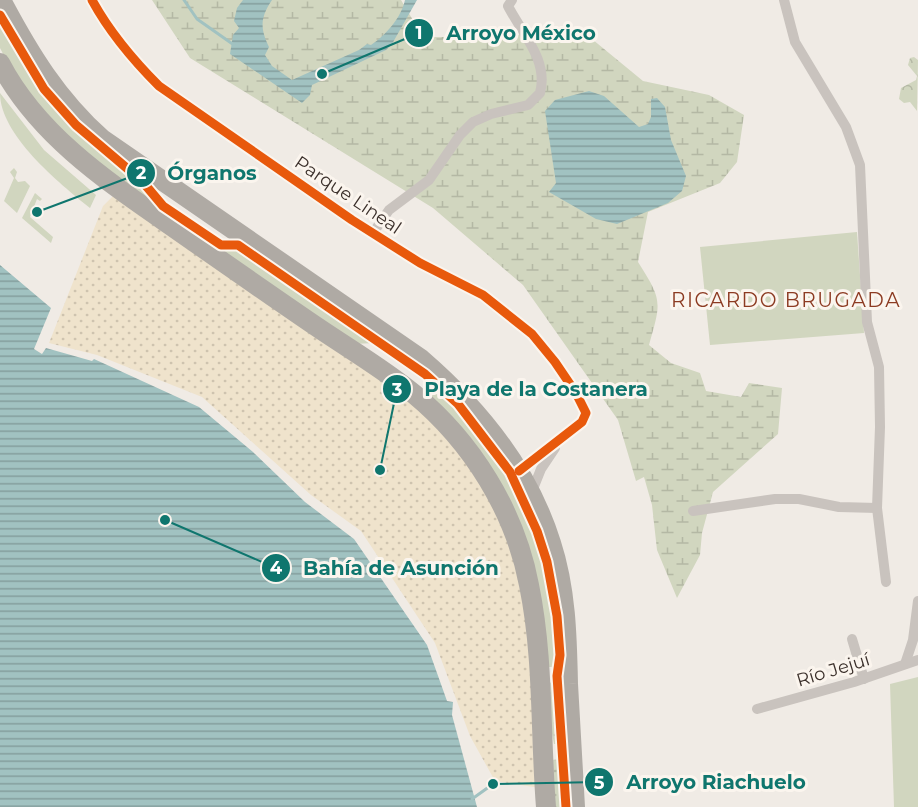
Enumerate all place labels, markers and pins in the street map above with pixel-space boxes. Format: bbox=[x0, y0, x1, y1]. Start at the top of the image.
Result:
callout: Arroyo México bbox=[404, 14, 608, 52]
callout: Órganos bbox=[126, 154, 269, 192]
callout: Playa de la Costanera bbox=[382, 370, 660, 408]
callout: Bahía de Asunción bbox=[261, 549, 511, 587]
callout: Arroyo Riachuelo bbox=[584, 763, 818, 801]

